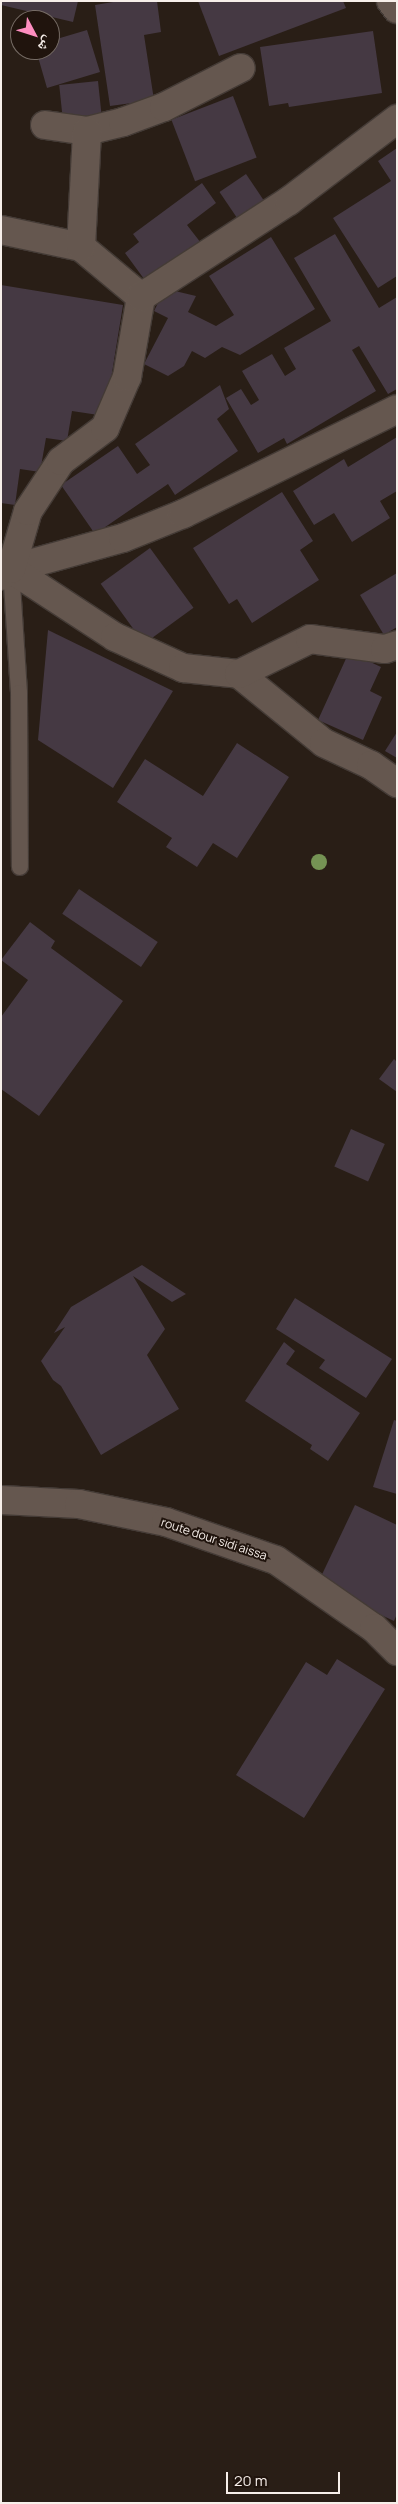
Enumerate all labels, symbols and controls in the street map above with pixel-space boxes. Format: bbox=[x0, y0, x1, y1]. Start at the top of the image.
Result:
north arrow bbox=[10, 10, 60, 60]
text: ش bbox=[34, 33, 58, 56]
street label: route dour sidi aissa bbox=[159, 1515, 269, 1563]
scale bar bbox=[228, 2462, 342, 2494]
text: 20 m bbox=[234, 2470, 267, 2491]

